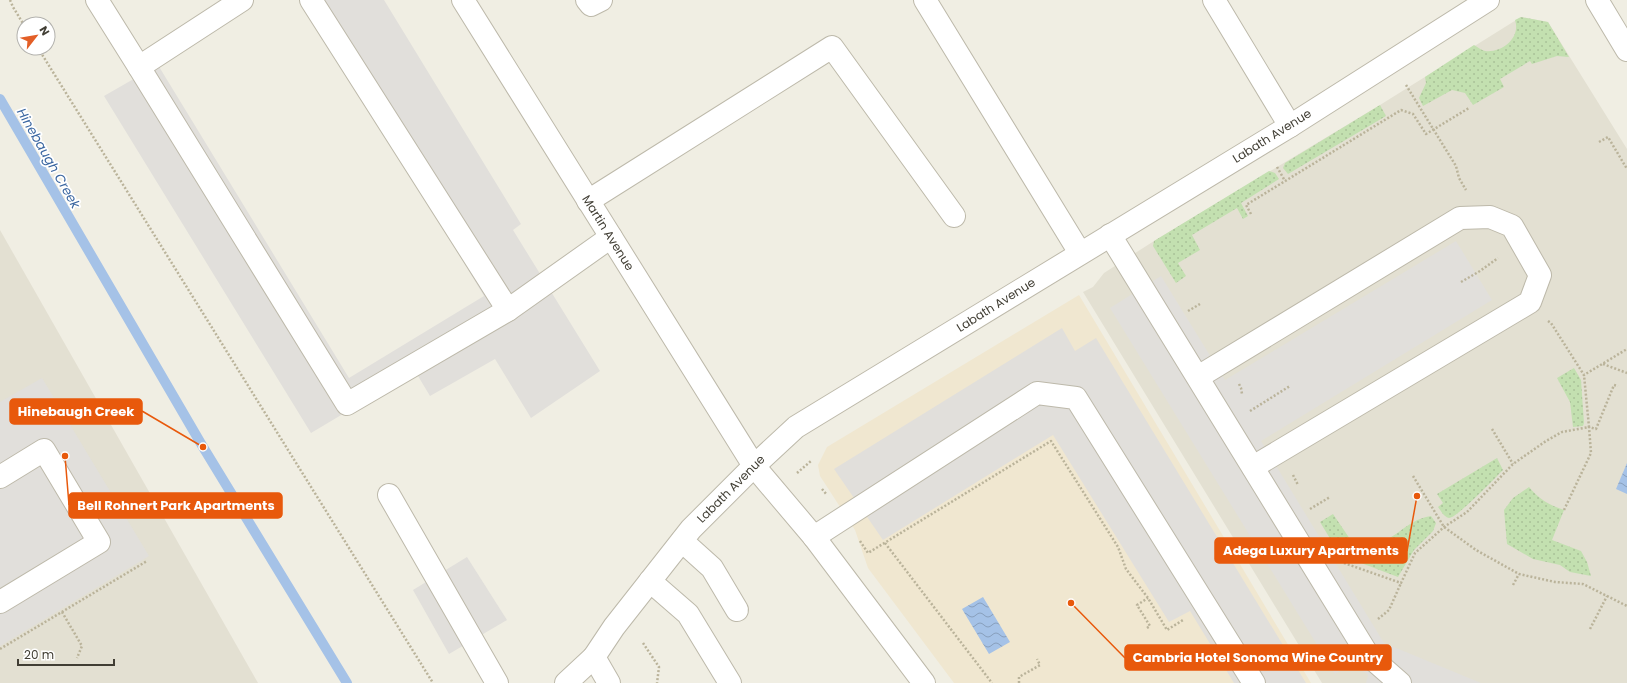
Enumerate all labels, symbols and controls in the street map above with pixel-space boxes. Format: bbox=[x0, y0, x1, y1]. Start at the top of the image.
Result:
north arrow bbox=[16, 16, 56, 56]
text: N bbox=[36, 23, 54, 39]
water label: Hinebaugh Creek bbox=[12, 105, 86, 213]
street label: Labath Avenue bbox=[1229, 105, 1314, 167]
street label: Martin Avenue bbox=[578, 192, 638, 274]
street label: Labath Avenue bbox=[953, 274, 1038, 336]
callout: Hinebaugh Creek bbox=[10, 399, 142, 424]
text: Hinebaugh Creek bbox=[18, 402, 134, 421]
street label: Labath Avenue bbox=[693, 451, 768, 526]
callout: Bell Rohnert Park Apartments bbox=[69, 493, 282, 518]
text: Bell Rohnert Park Apartments bbox=[77, 496, 275, 515]
callout: Adega Luxury Apartments bbox=[1215, 538, 1407, 563]
text: Adega Luxury Apartments bbox=[1223, 541, 1399, 560]
scale bar bbox=[18, 641, 114, 667]
callout: Cambria Hotel Sonoma Wine Country bbox=[1125, 645, 1391, 670]
text: 20 m bbox=[24, 646, 54, 663]
text: Cambria Hotel Sonoma Wine Country bbox=[1133, 648, 1384, 667]

